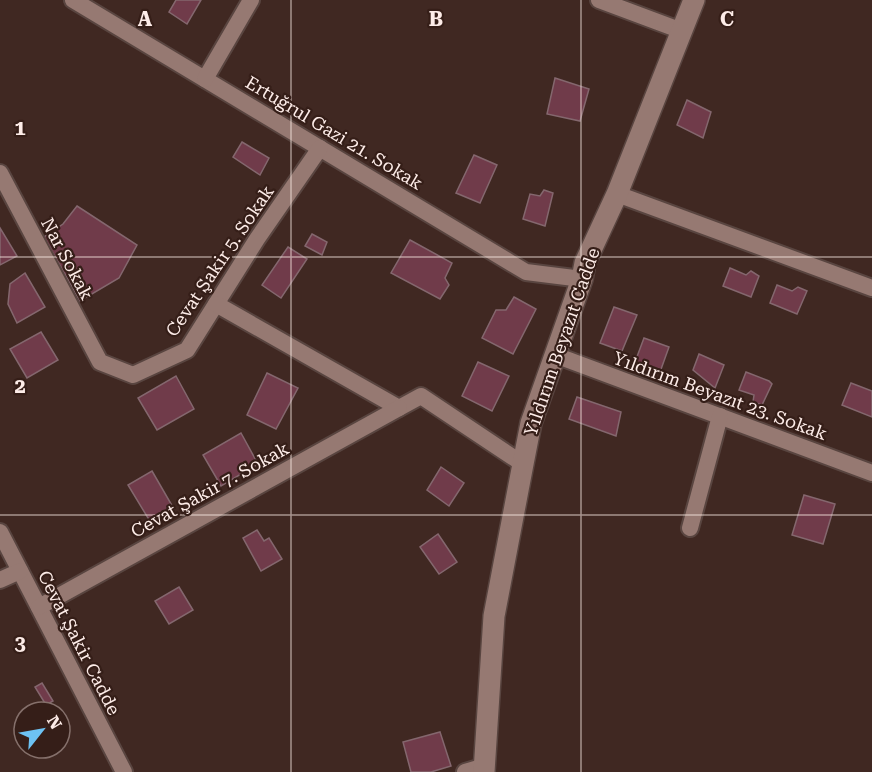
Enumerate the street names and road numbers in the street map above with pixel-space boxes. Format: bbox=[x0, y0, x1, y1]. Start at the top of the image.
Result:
street label: Ertuğrul Gazi 21. Sokak bbox=[242, 71, 427, 194]
street label: Cevat Şakir 5. Sokak bbox=[161, 181, 278, 340]
street label: Nar Sokak bbox=[37, 214, 98, 304]
street label: Yıldırım Beyazıt Cadde bbox=[519, 245, 604, 439]
street label: Yıldırım Beyazıt 23. Sokak bbox=[610, 347, 830, 444]
street label: Cevat Şakir 7. Sokak bbox=[127, 437, 292, 542]
street label: Cevat Şakir Cadde bbox=[34, 567, 125, 719]

